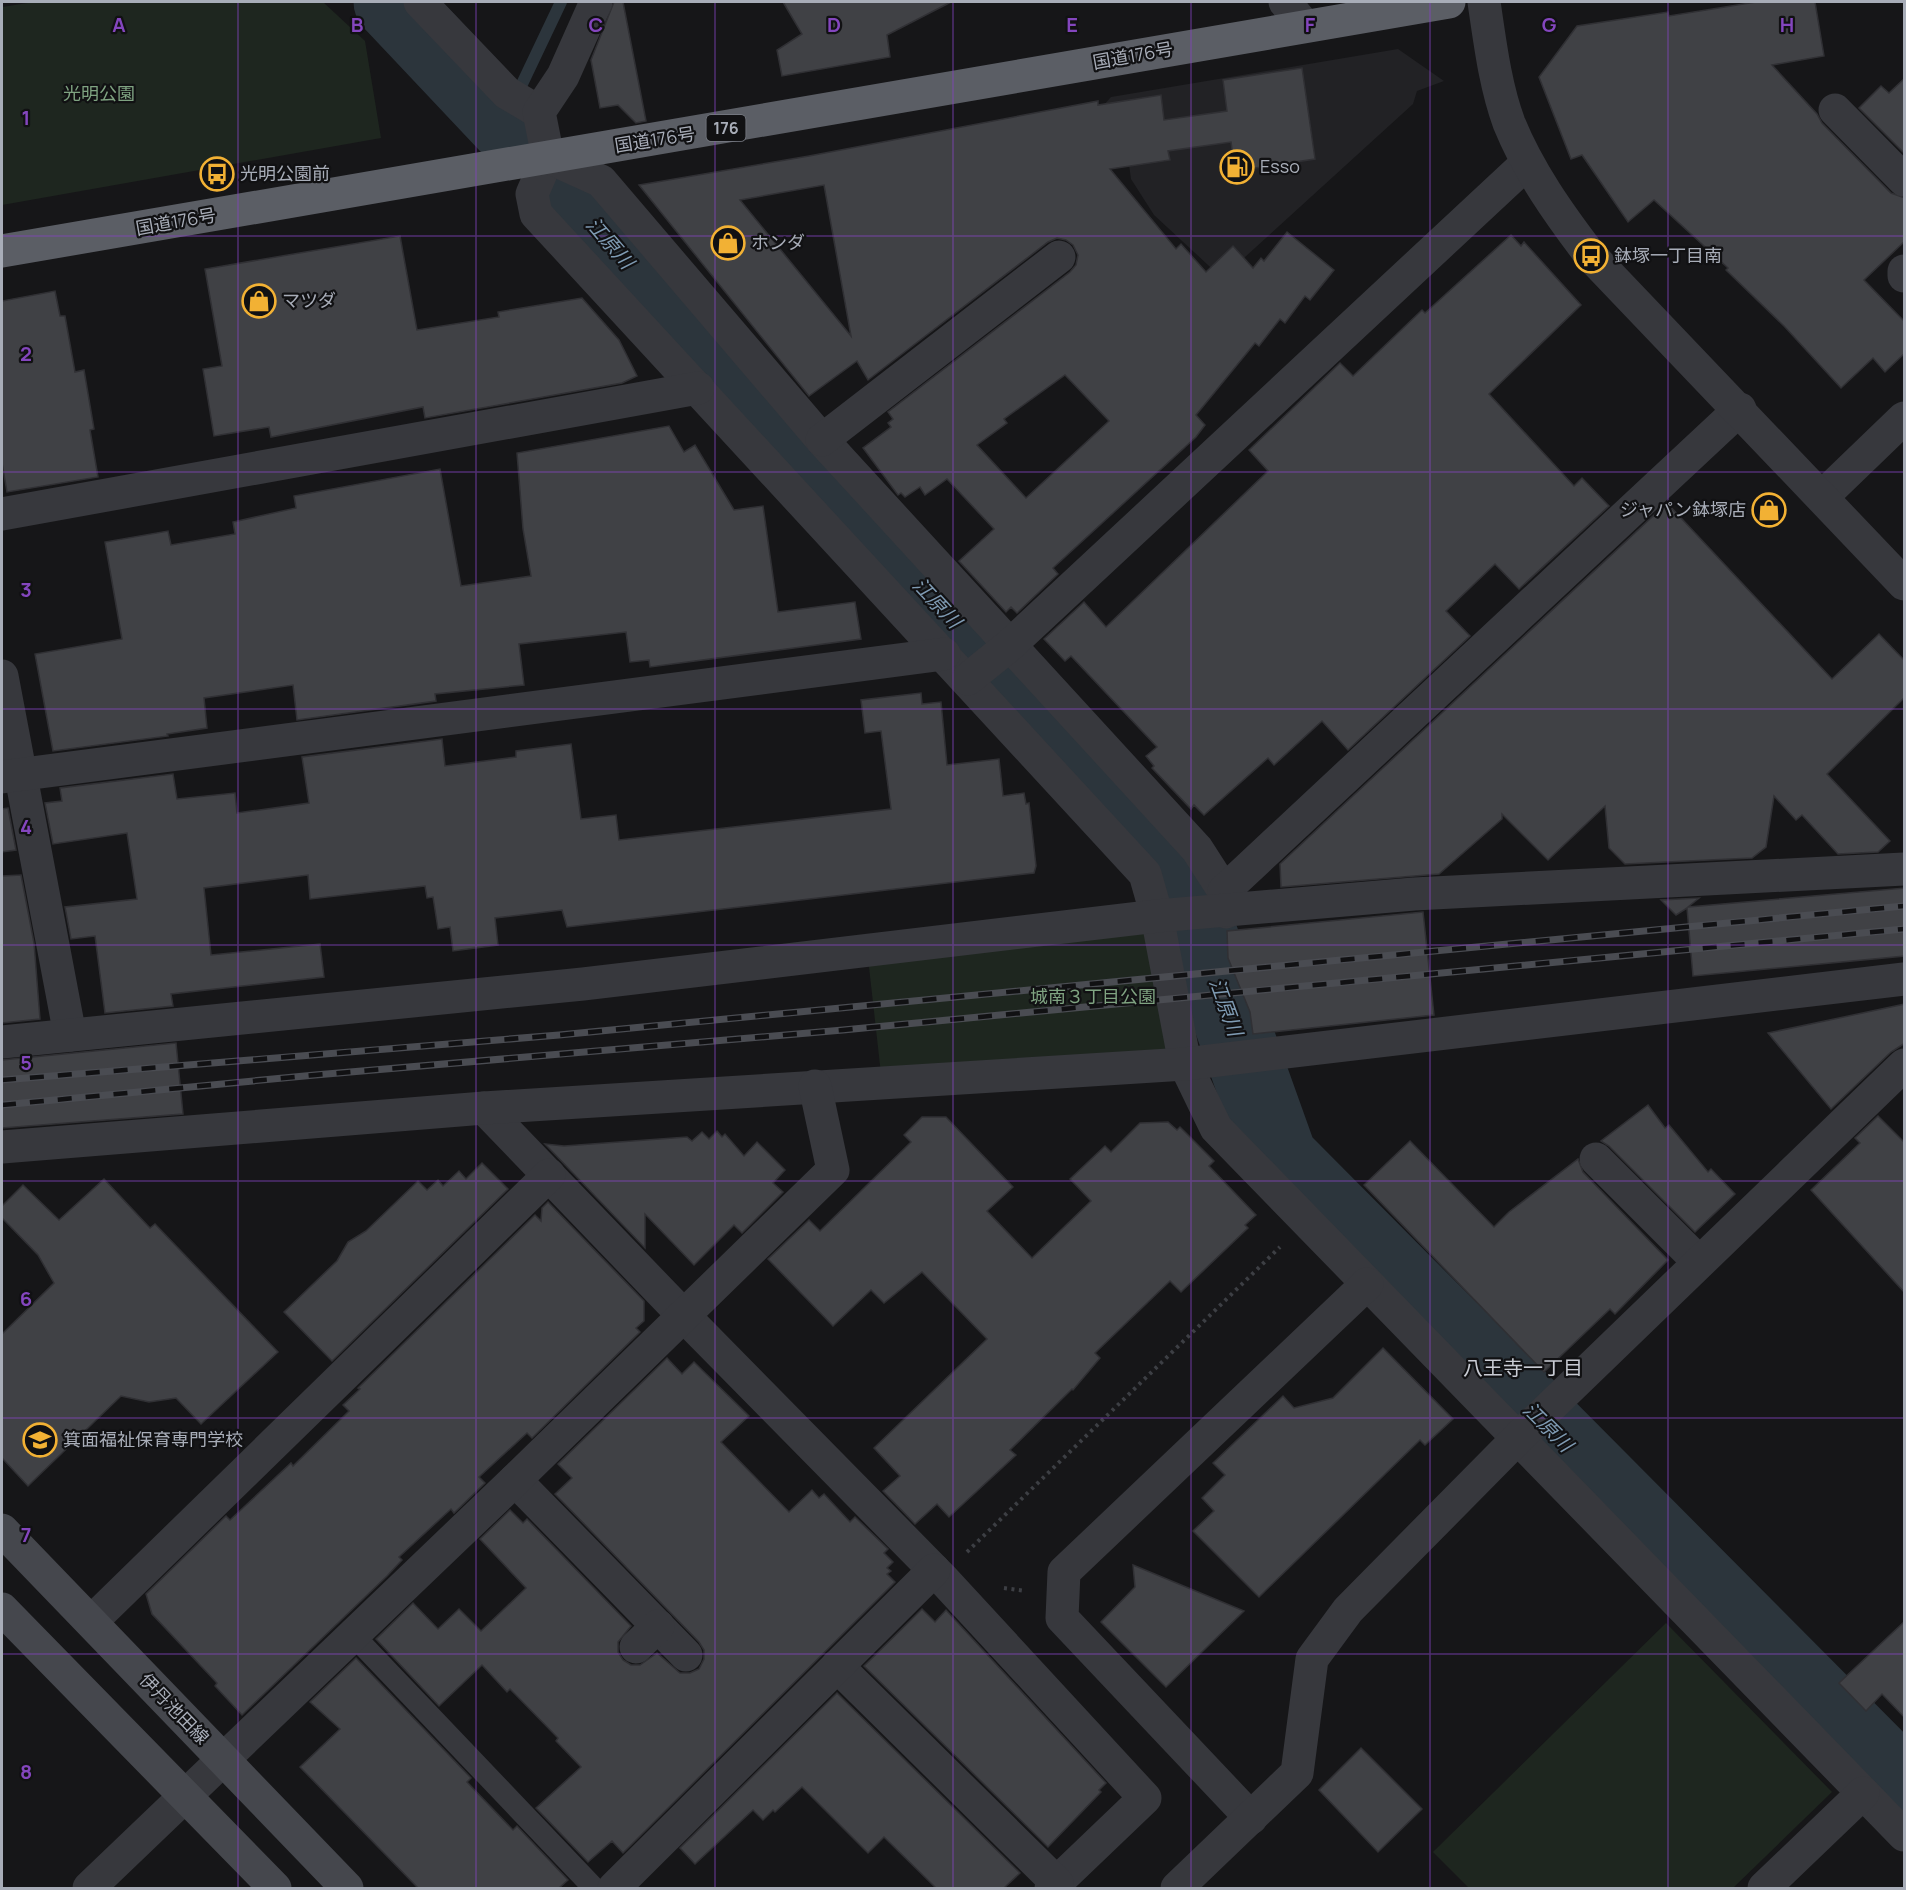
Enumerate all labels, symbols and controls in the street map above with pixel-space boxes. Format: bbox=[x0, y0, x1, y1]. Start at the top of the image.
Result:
text: A bbox=[112, 11, 126, 38]
text: B bbox=[351, 11, 364, 38]
text: C bbox=[589, 11, 603, 38]
text: D bbox=[827, 11, 841, 38]
text: E bbox=[1066, 11, 1078, 38]
text: F bbox=[1305, 11, 1316, 38]
text: G bbox=[1542, 11, 1557, 38]
text: H bbox=[1780, 11, 1794, 38]
street label: 国道176号 bbox=[1091, 36, 1175, 74]
park label: 光明公園 bbox=[63, 81, 135, 105]
text: 1 bbox=[22, 104, 30, 131]
road number: 176 bbox=[706, 115, 746, 141]
street label: 国道176号 bbox=[613, 121, 697, 157]
fuel station icon: Esso bbox=[1219, 149, 1255, 185]
place label: Esso bbox=[1260, 154, 1300, 178]
bus stop icon: 光明公園前 bbox=[199, 156, 235, 192]
place label: 光明公園前 bbox=[240, 161, 330, 185]
street label: 国道176号 bbox=[134, 202, 218, 240]
water label: 江原川 bbox=[581, 211, 642, 276]
shop icon: ホンダ bbox=[710, 225, 746, 261]
place label: ホンダ bbox=[751, 230, 805, 254]
bus stop icon: 鉢塚一丁目南 bbox=[1573, 238, 1609, 274]
place label: 鉢塚一丁目南 bbox=[1614, 243, 1722, 267]
shop icon: マツダ bbox=[241, 283, 277, 319]
place label: マツダ bbox=[282, 288, 336, 312]
text: 2 bbox=[20, 340, 32, 367]
shop icon: ジャパン鉢塚店 bbox=[1751, 492, 1787, 528]
place label: ジャパン鉢塚店 bbox=[1620, 497, 1746, 521]
water label: 江原川 bbox=[907, 572, 969, 635]
text: 3 bbox=[20, 576, 32, 603]
text: 4 bbox=[20, 813, 32, 840]
water label: 江原川 bbox=[1204, 974, 1250, 1042]
park label: 城南３丁目公園 bbox=[1030, 984, 1156, 1008]
text: 5 bbox=[20, 1049, 32, 1076]
text: 6 bbox=[20, 1285, 32, 1312]
district label: 八王寺一丁目 bbox=[1463, 1354, 1583, 1381]
water label: 江原川 bbox=[1518, 1396, 1581, 1459]
school or university icon: 箕面福祉保育専門学校 bbox=[22, 1422, 58, 1458]
place label: 箕面福祉保育専門学校 bbox=[63, 1427, 243, 1451]
text: 7 bbox=[21, 1521, 31, 1548]
street label: 伊丹池田線 bbox=[135, 1668, 215, 1749]
text: 8 bbox=[20, 1758, 32, 1785]

